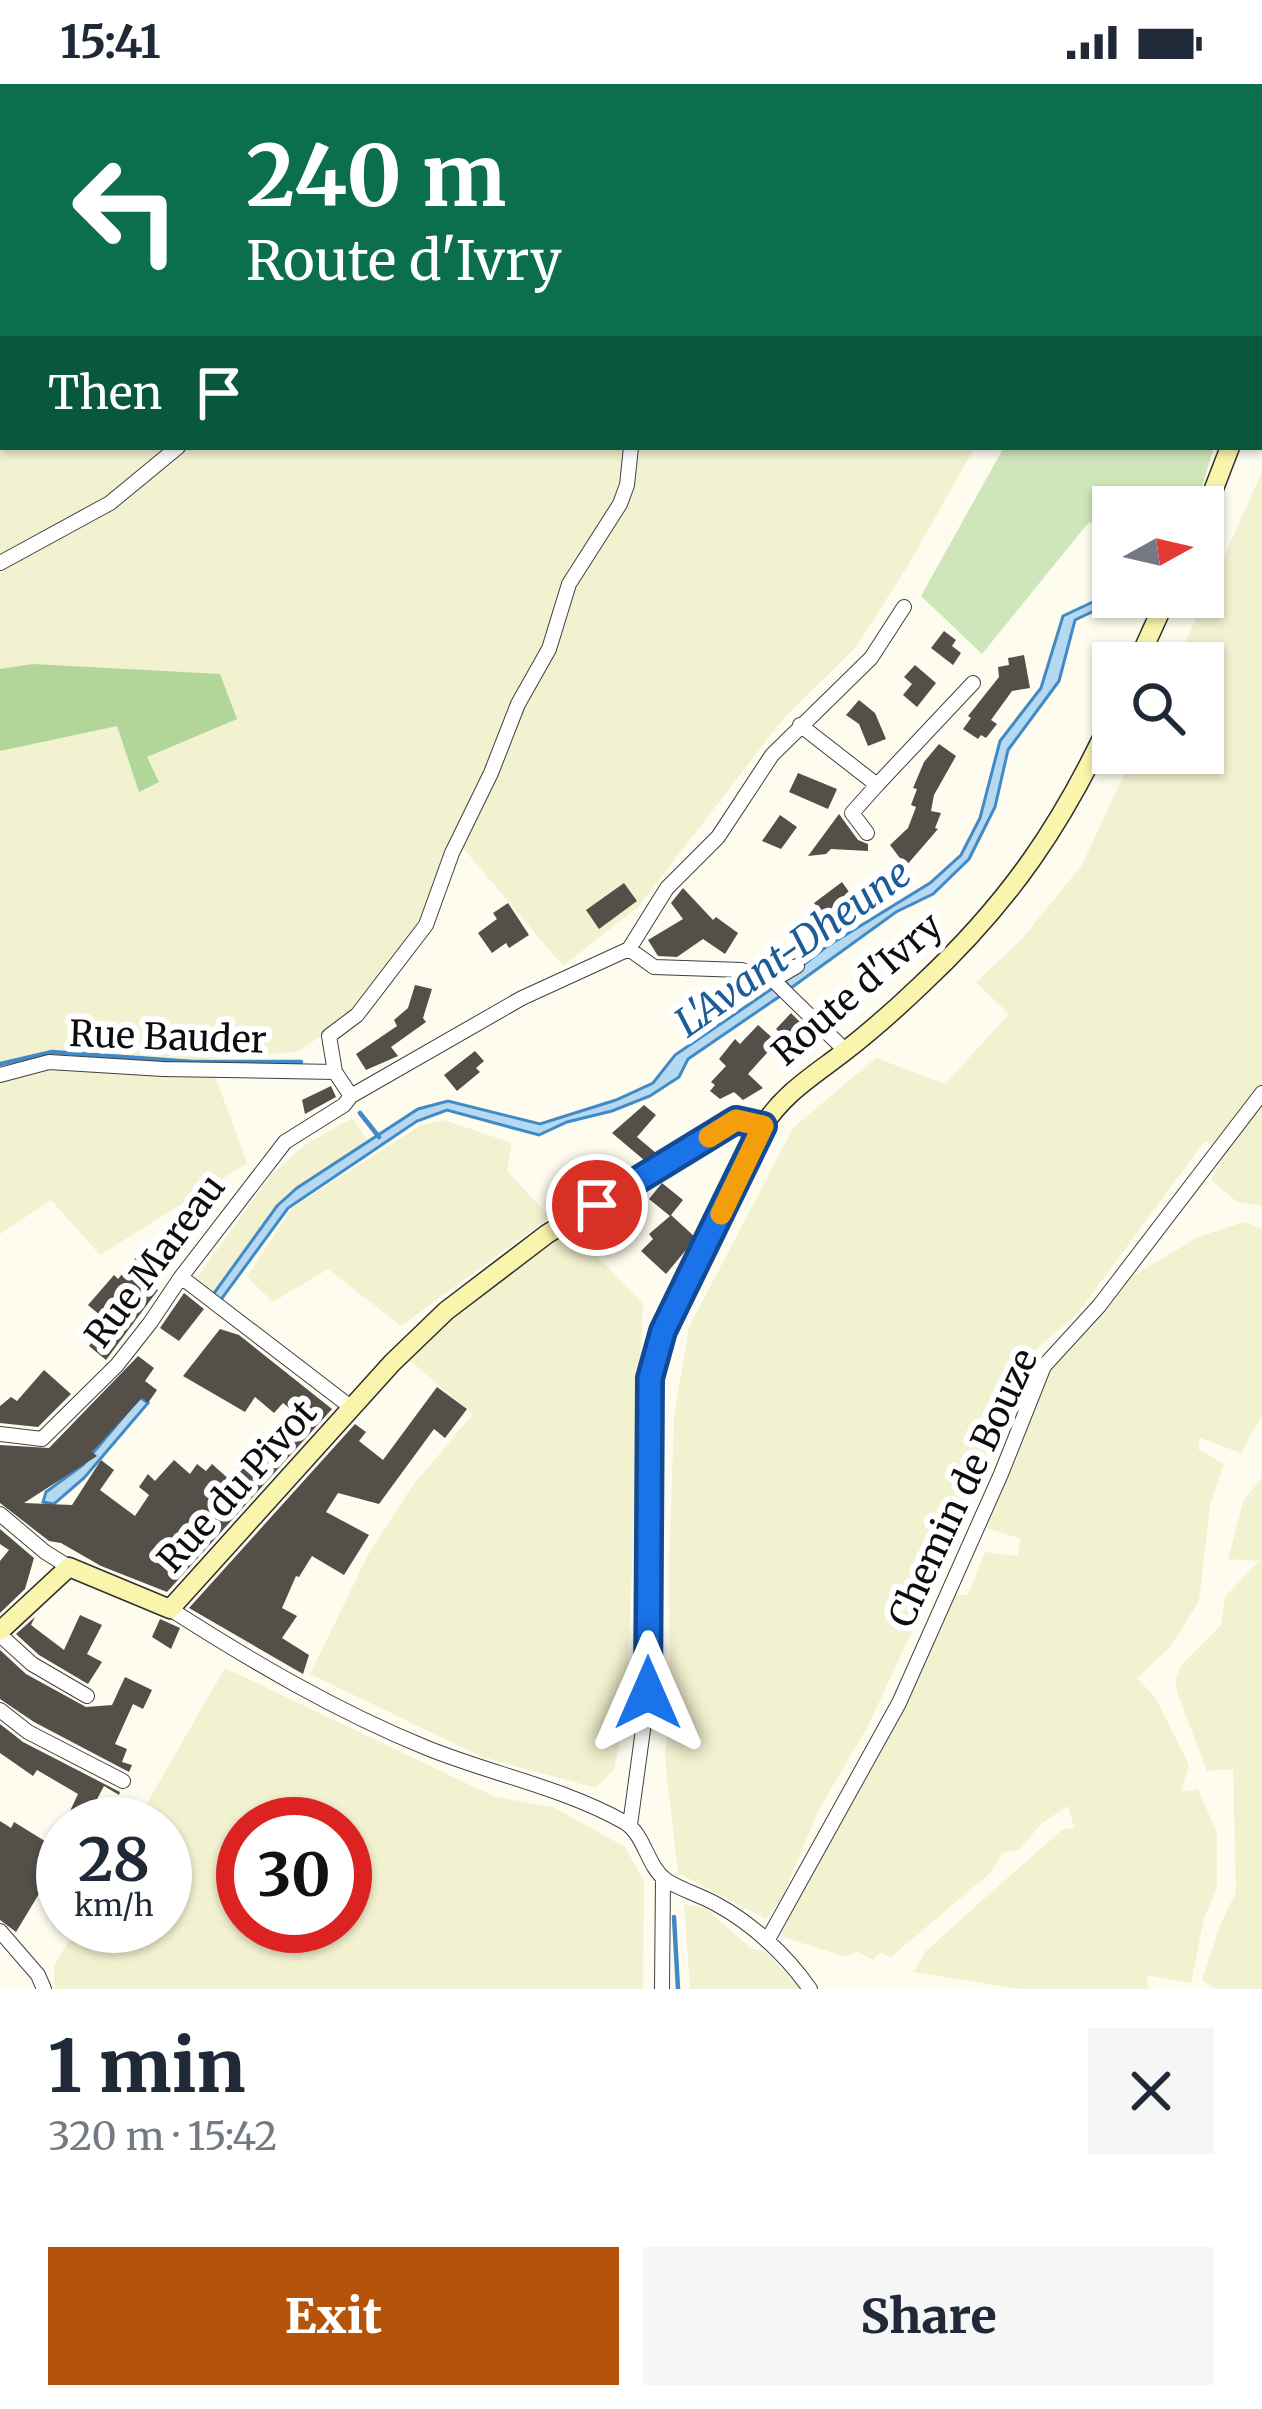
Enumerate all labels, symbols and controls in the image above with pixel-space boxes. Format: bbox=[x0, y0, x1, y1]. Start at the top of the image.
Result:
text: 15:41 bbox=[60, 14, 161, 70]
text: 240 m bbox=[246, 123, 506, 229]
icon: left bbox=[48, 132, 204, 288]
text: Route d'Ivry bbox=[246, 227, 562, 295]
icon: arrive bbox=[186, 360, 252, 426]
text: Then bbox=[48, 365, 162, 421]
north arrow bbox=[1092, 486, 1224, 618]
map controls bbox=[1092, 486, 1224, 774]
button: search bbox=[1092, 642, 1224, 774]
water label: L'Avant-Dheune bbox=[666, 849, 920, 1047]
street label: Route d'Ivry bbox=[763, 903, 951, 1075]
street label: Rue Bauder bbox=[69, 1011, 267, 1063]
pin bbox=[546, 1154, 648, 1256]
street label: Rue Mareau bbox=[75, 1166, 235, 1356]
icon: arrive bbox=[564, 1172, 630, 1238]
street label: Chemin de Bouze bbox=[879, 1342, 1047, 1634]
street label: Rue du Pivot bbox=[148, 1391, 326, 1581]
position arrow bbox=[585, 1630, 711, 1756]
speed limit sign: 30 bbox=[216, 1797, 372, 1953]
text: 28 bbox=[78, 1822, 150, 1897]
text: km/h bbox=[74, 1886, 154, 1924]
text: 1 min bbox=[48, 2021, 245, 2112]
button: close bbox=[1088, 2028, 1214, 2154]
text: 320 m · 15:42 bbox=[48, 2112, 278, 2161]
button: Exit bbox=[48, 2247, 619, 2385]
button: Share bbox=[643, 2247, 1214, 2385]

